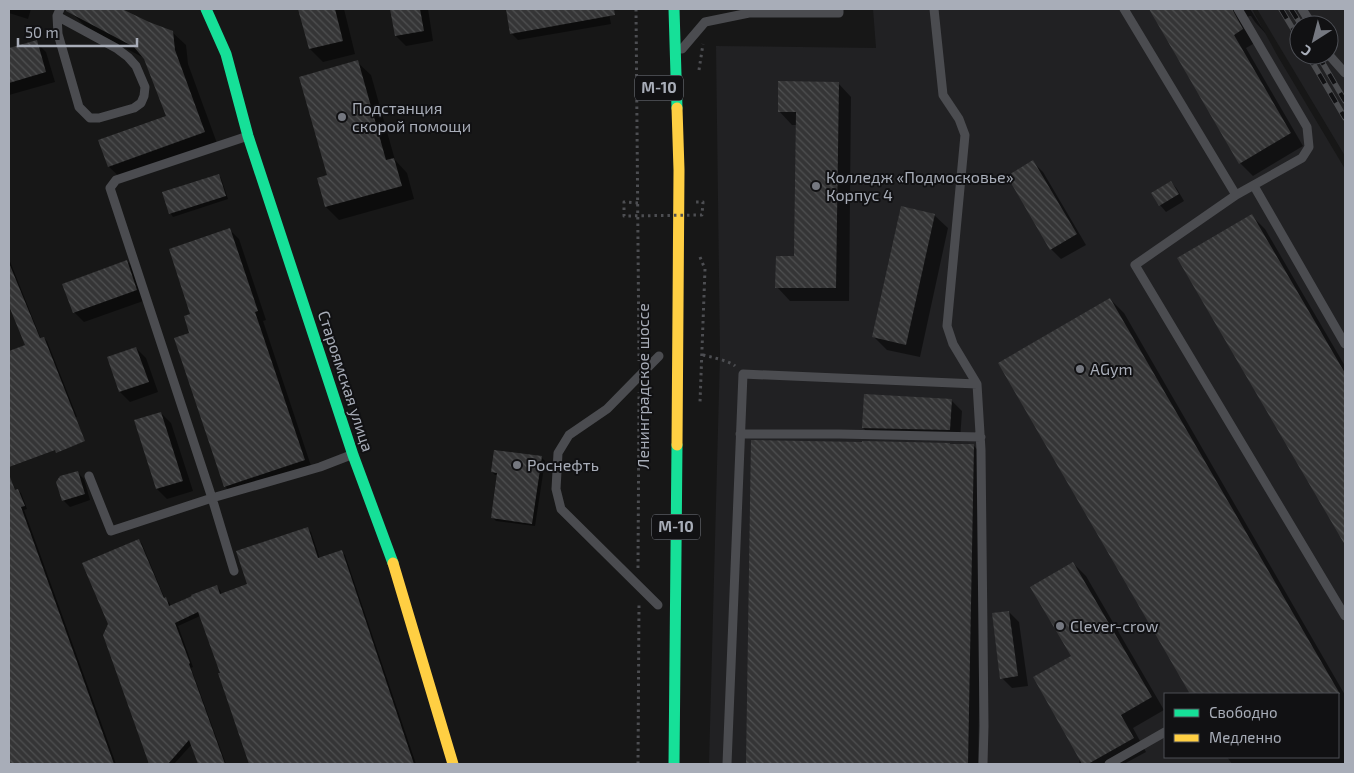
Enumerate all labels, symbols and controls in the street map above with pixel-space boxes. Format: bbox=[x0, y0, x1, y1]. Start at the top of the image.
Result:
scale bar bbox=[18, 15, 136, 47]
north arrow bbox=[1289, 15, 1339, 65]
text: 50 m bbox=[25, 23, 59, 41]
text: С bbox=[1298, 42, 1314, 60]
road number: М-10 bbox=[635, 76, 683, 100]
place label: Подстанция скорой помощи bbox=[352, 98, 471, 135]
marker: Подстанция скорой помощи bbox=[336, 111, 348, 123]
place label: Колледж «Подмосковье» Корпус 4 bbox=[826, 167, 1014, 205]
marker: Колледж «Подмосковье» Корпус 4 bbox=[810, 180, 822, 192]
street label: Ленинградское шоссе bbox=[633, 303, 652, 469]
street label: Староямская улица bbox=[314, 308, 378, 454]
place label: AGym bbox=[1090, 359, 1132, 378]
marker: AGym bbox=[1074, 363, 1086, 375]
place label: Роснефть bbox=[527, 455, 599, 474]
marker: Роснефть bbox=[511, 459, 523, 471]
road number: М-10 bbox=[652, 514, 700, 540]
place label: Clever-crow bbox=[1070, 616, 1159, 635]
marker: Clever-crow bbox=[1054, 620, 1066, 632]
legend bbox=[1164, 693, 1339, 758]
text: Свободно bbox=[1209, 703, 1278, 721]
text: Медленно bbox=[1209, 728, 1282, 746]

